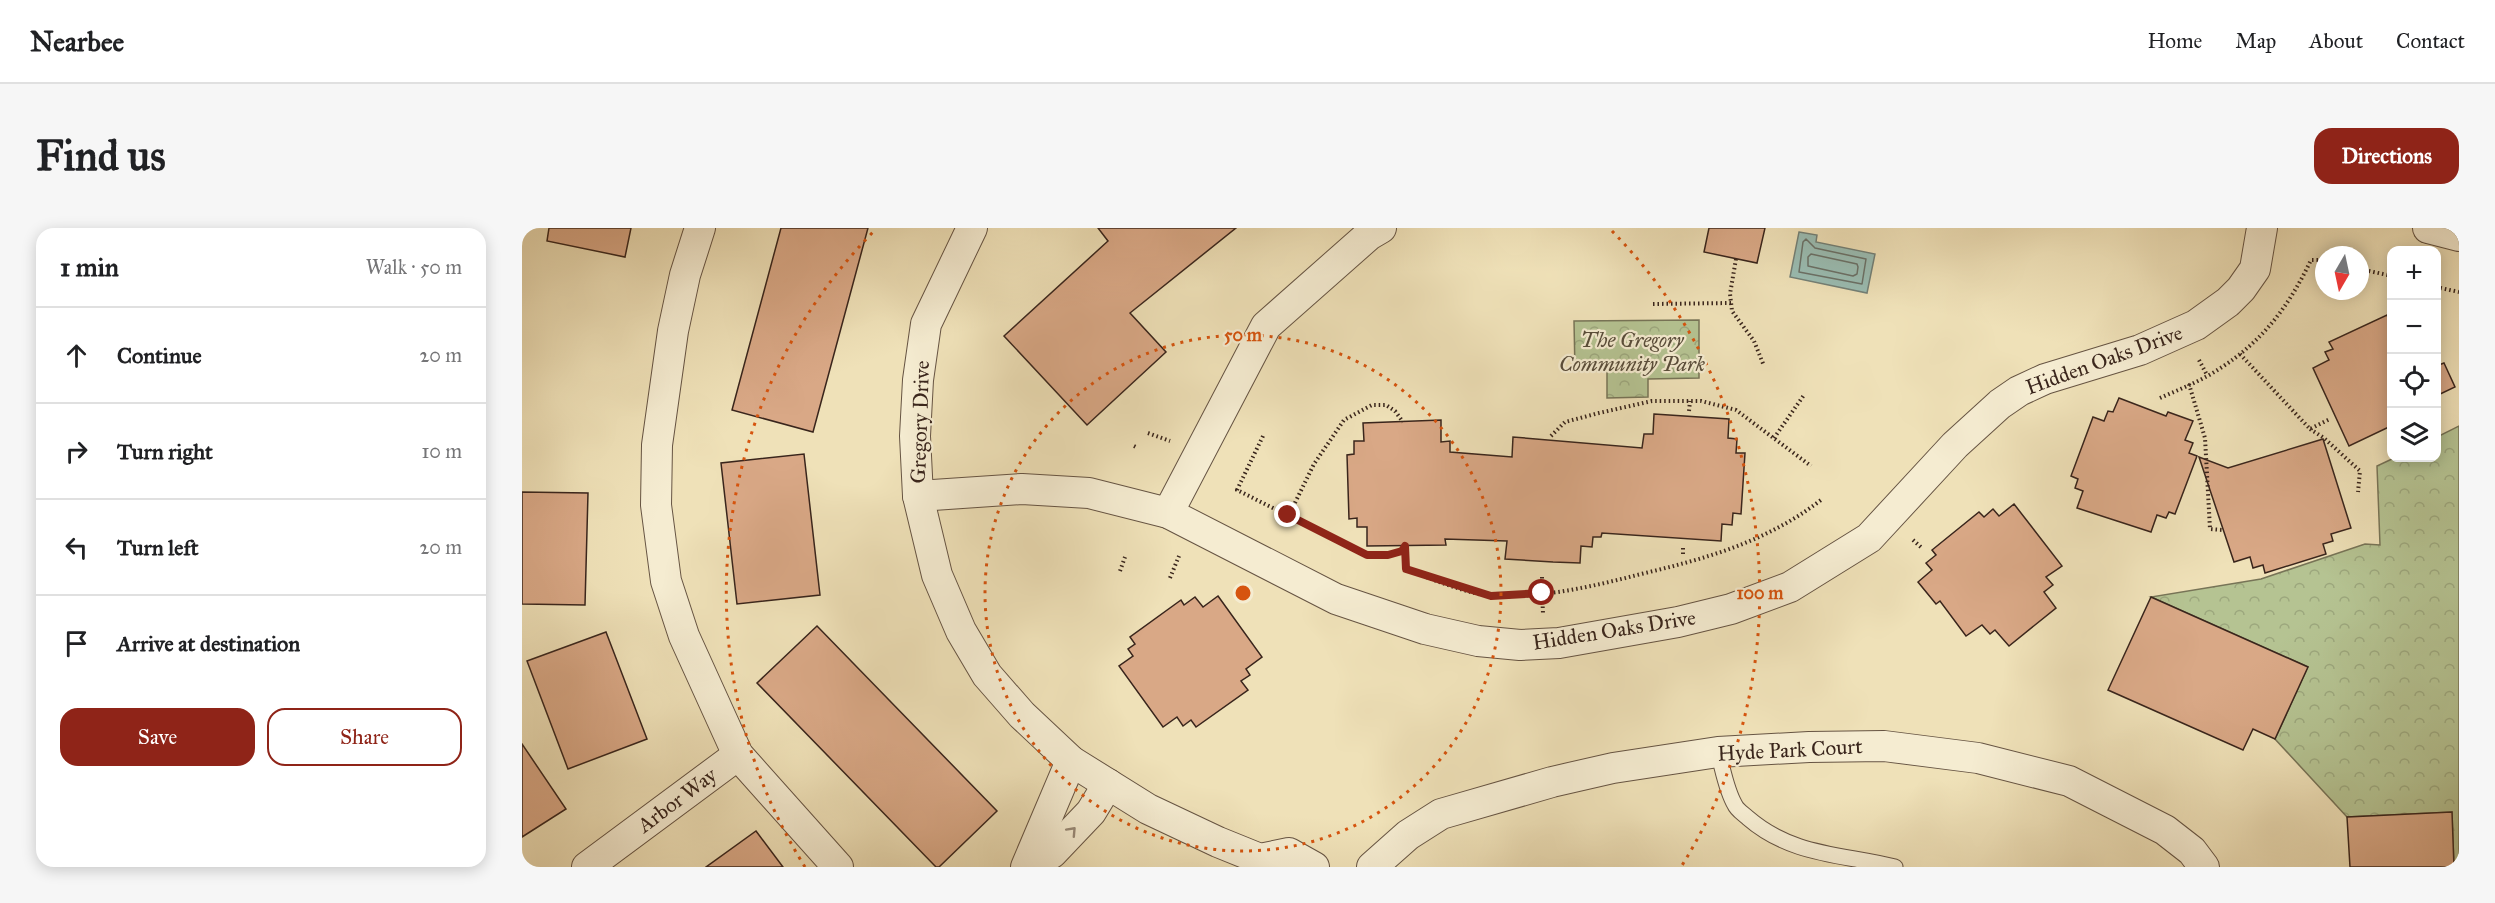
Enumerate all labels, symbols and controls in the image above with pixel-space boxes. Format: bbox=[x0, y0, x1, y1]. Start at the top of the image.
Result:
text: Nearbee bbox=[30, 24, 124, 59]
text: Home bbox=[2147, 28, 2202, 54]
text: Map bbox=[2235, 28, 2276, 54]
text: About bbox=[2309, 28, 2363, 54]
text: Contact bbox=[2396, 28, 2465, 54]
button: Directions bbox=[2314, 128, 2459, 184]
text: Find us bbox=[36, 130, 166, 182]
north arrow bbox=[2315, 246, 2369, 300]
map controls bbox=[2387, 246, 2441, 462]
button: + bbox=[2387, 246, 2441, 300]
text: 1 min bbox=[60, 251, 119, 283]
text: Walk · 50 m bbox=[366, 255, 462, 279]
button: − bbox=[2387, 300, 2441, 354]
street label: Hidden Oaks Drive bbox=[2022, 319, 2186, 400]
text: 50 m bbox=[1224, 324, 1263, 346]
park label: The Gregory Community Park bbox=[1559, 327, 1706, 377]
icon: ahead bbox=[60, 339, 93, 372]
text: Continue bbox=[117, 342, 202, 369]
text: 20 m bbox=[419, 343, 462, 367]
button: locate bbox=[2387, 354, 2441, 408]
street label: Gregory Drive bbox=[905, 360, 935, 484]
button: layers bbox=[2387, 408, 2441, 462]
icon: right bbox=[60, 435, 93, 468]
text: Turn right bbox=[117, 438, 213, 465]
text: 10 m bbox=[421, 439, 462, 463]
route end bbox=[1274, 501, 1300, 527]
icon: left bbox=[60, 531, 93, 564]
text: Turn left bbox=[117, 534, 199, 561]
text: 20 m bbox=[419, 535, 462, 559]
route start bbox=[1528, 579, 1554, 605]
text: 100 m bbox=[1737, 582, 1784, 604]
centre of rings bbox=[1233, 583, 1253, 603]
street label: Hidden Oaks Drive bbox=[1531, 604, 1698, 656]
icon: arrive bbox=[60, 627, 93, 660]
text: Arrive at destination bbox=[117, 630, 300, 657]
button: Save bbox=[60, 708, 255, 766]
button: Share bbox=[267, 708, 462, 766]
street label: Hyde Park Court bbox=[1717, 733, 1864, 767]
street label: Arbor Way bbox=[631, 761, 723, 839]
one-way arrow bbox=[1065, 827, 1076, 838]

